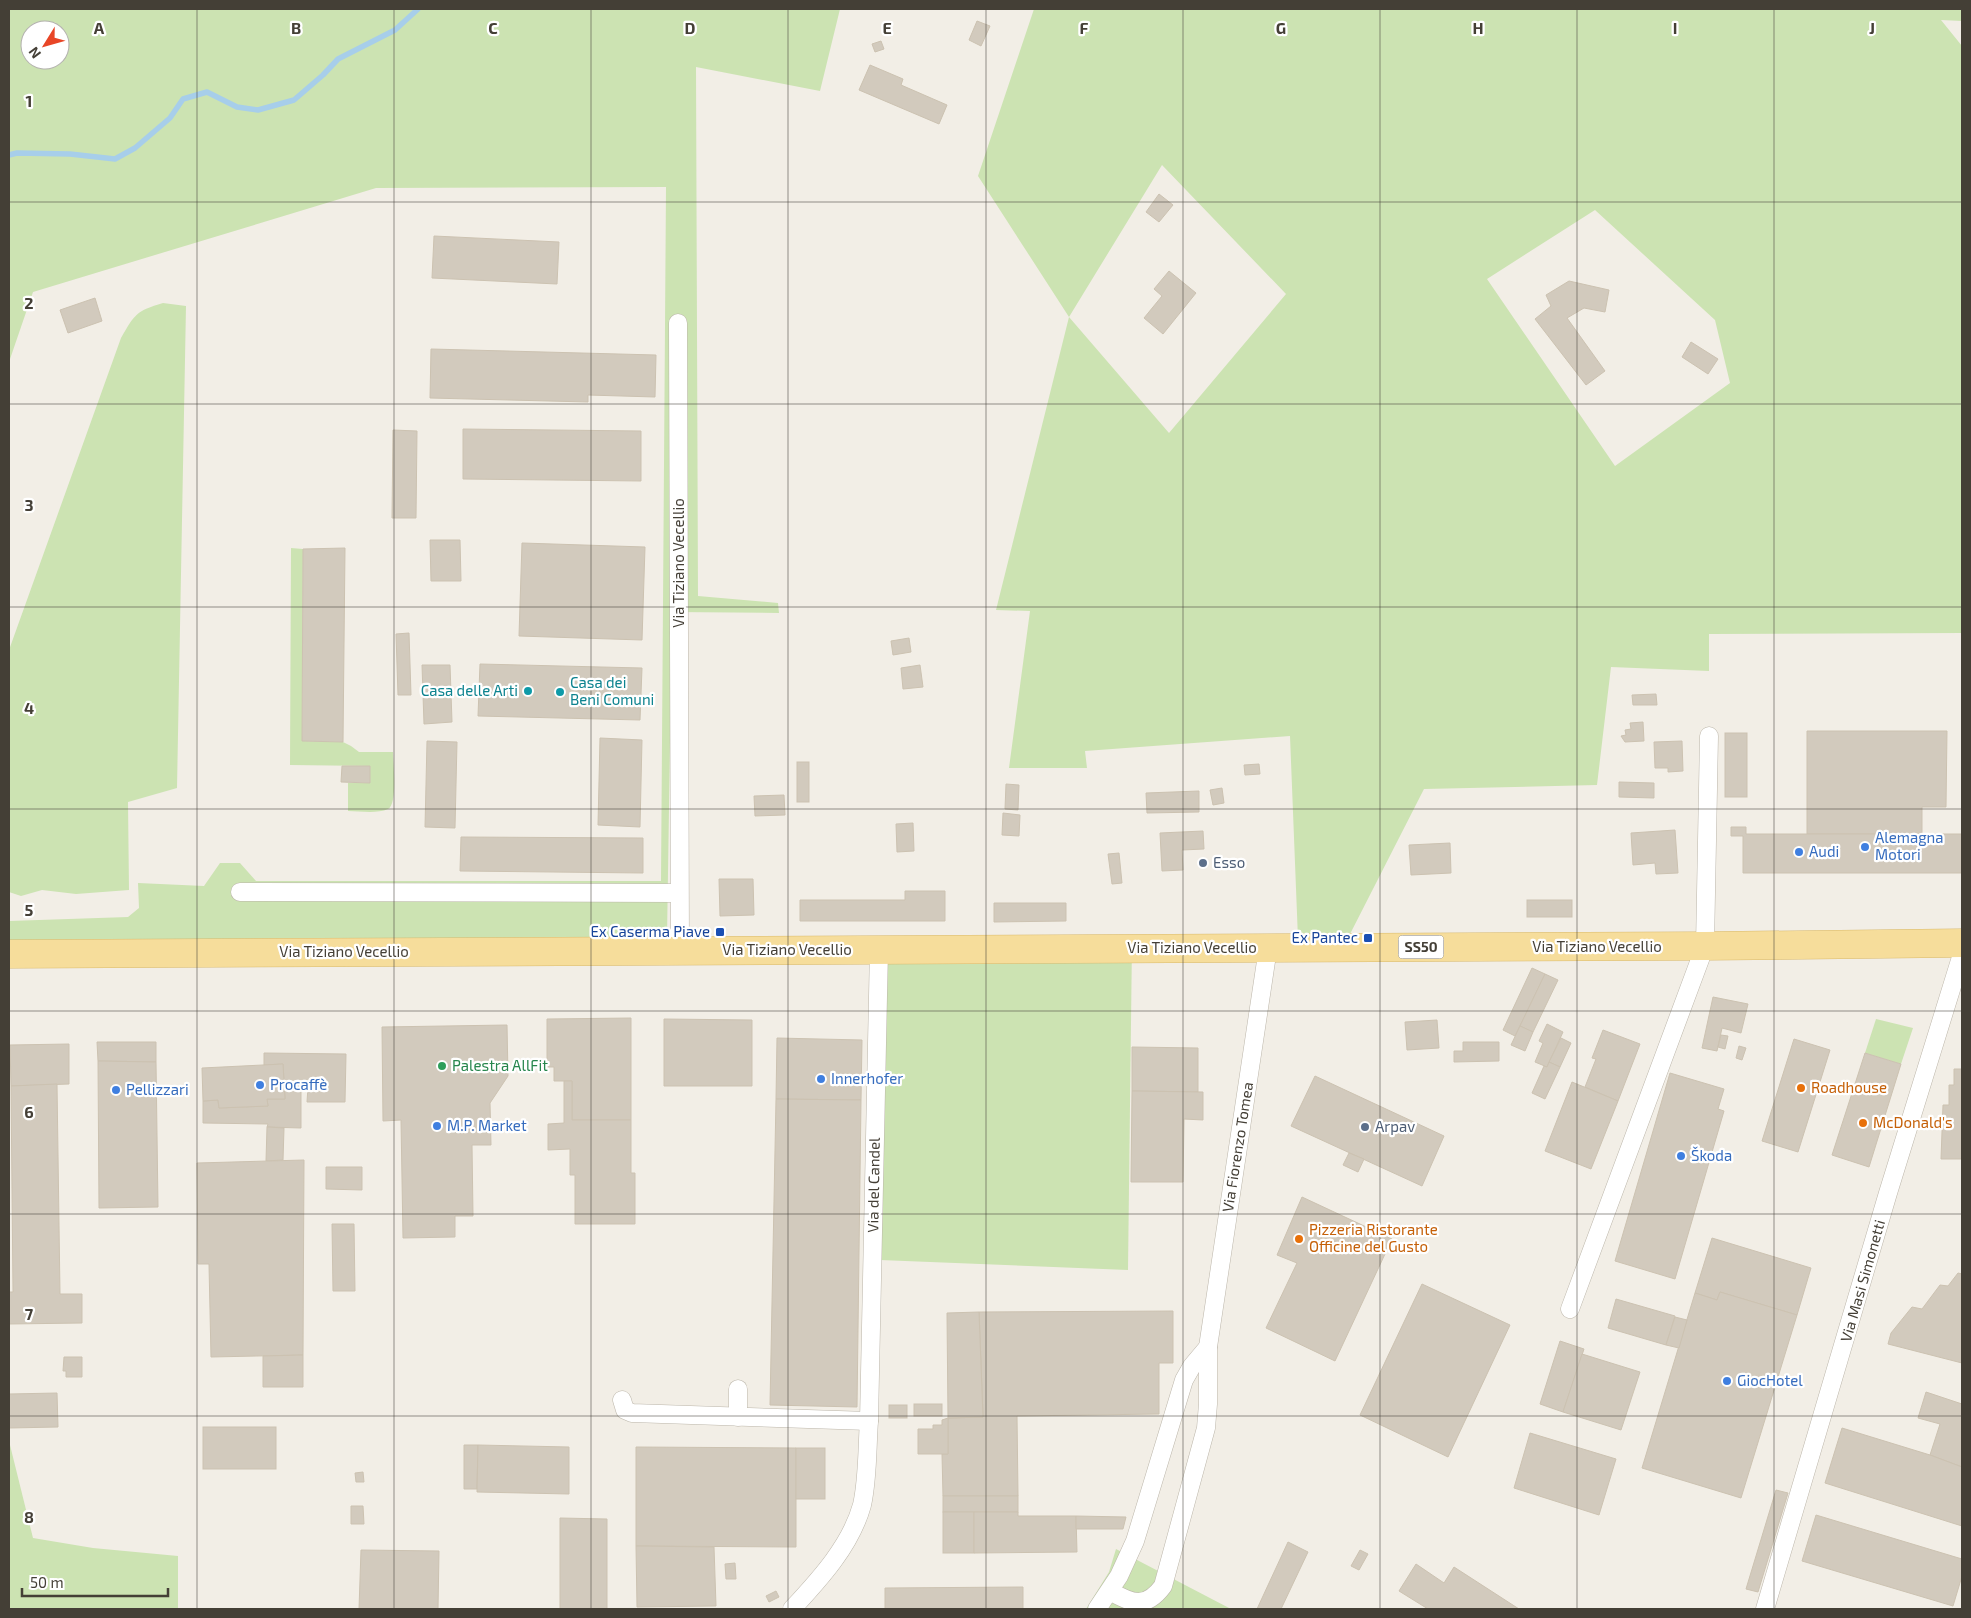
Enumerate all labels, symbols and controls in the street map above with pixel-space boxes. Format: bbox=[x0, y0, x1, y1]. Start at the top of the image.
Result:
text: A bbox=[94, 18, 105, 37]
text: B bbox=[291, 18, 301, 37]
text: C bbox=[488, 18, 498, 37]
text: D bbox=[685, 18, 696, 37]
text: E bbox=[882, 18, 892, 37]
text: F bbox=[1080, 18, 1089, 37]
text: G bbox=[1276, 18, 1286, 37]
text: H bbox=[1472, 18, 1484, 37]
text: I bbox=[1673, 18, 1677, 37]
text: J bbox=[1869, 18, 1875, 37]
north arrow bbox=[20, 20, 70, 70]
text: N bbox=[24, 44, 44, 62]
text: 1 bbox=[26, 91, 32, 110]
text: 2 bbox=[24, 293, 34, 312]
text: 3 bbox=[24, 495, 34, 514]
street label: Via Tiziano Vecellio bbox=[669, 498, 687, 628]
place label: Casa dei Beni Comuni bbox=[570, 673, 654, 708]
place label: Casa delle Arti bbox=[421, 681, 518, 699]
marker: Casa delle Arti bbox=[522, 685, 534, 697]
marker: Casa dei Beni Comuni bbox=[554, 686, 566, 698]
text: 4 bbox=[24, 698, 34, 717]
place label: Alemagna Motori bbox=[1875, 828, 1944, 863]
marker: Alemagna Motori bbox=[1859, 841, 1871, 853]
place label: Audi bbox=[1809, 842, 1839, 860]
marker: Audi bbox=[1793, 846, 1805, 858]
place label: Esso bbox=[1213, 853, 1245, 871]
marker: Esso bbox=[1197, 857, 1209, 869]
text: 5 bbox=[25, 900, 34, 919]
place label: Ex Caserma Piave bbox=[590, 922, 710, 940]
marker: Ex Caserma Piave bbox=[714, 926, 726, 938]
place label: Ex Pantec bbox=[1291, 928, 1358, 946]
marker: Ex Pantec bbox=[1362, 932, 1374, 944]
road number: SS50 bbox=[1398, 936, 1444, 959]
street label: Via Tiziano Vecellio bbox=[1532, 937, 1662, 955]
street label: Via Tiziano Vecellio bbox=[1127, 938, 1257, 956]
street label: Via Tiziano Vecellio bbox=[722, 940, 852, 958]
street label: Via Tiziano Vecellio bbox=[279, 942, 409, 960]
place label: Palestra AllFit bbox=[452, 1056, 548, 1074]
marker: Palestra AllFit bbox=[436, 1060, 448, 1072]
place label: Innerhofer bbox=[831, 1069, 903, 1087]
marker: Innerhofer bbox=[815, 1073, 827, 1085]
place label: Procaffè bbox=[270, 1075, 327, 1093]
place label: Roadhouse bbox=[1811, 1078, 1887, 1096]
marker: Procaffè bbox=[254, 1079, 266, 1091]
place label: Pellizzari bbox=[126, 1080, 189, 1098]
street label: Via Fiorenzo Tomea bbox=[1218, 1080, 1256, 1213]
marker: Roadhouse bbox=[1795, 1082, 1807, 1094]
marker: Pellizzari bbox=[110, 1084, 122, 1096]
text: 6 bbox=[24, 1102, 34, 1121]
place label: McDonald's bbox=[1873, 1113, 1953, 1131]
place label: M.P. Market bbox=[447, 1116, 527, 1134]
place label: Arpav bbox=[1375, 1117, 1415, 1135]
marker: McDonald's bbox=[1857, 1117, 1869, 1129]
marker: M.P. Market bbox=[431, 1120, 443, 1132]
marker: Arpav bbox=[1359, 1121, 1371, 1133]
street label: Via del Candel bbox=[863, 1137, 883, 1233]
place label: Škoda bbox=[1691, 1146, 1732, 1164]
marker: Škoda bbox=[1675, 1150, 1687, 1162]
street label: Via Masi Simonetti bbox=[1836, 1218, 1888, 1344]
place label: Pizzeria Ristorante Officine del Gusto bbox=[1309, 1220, 1438, 1255]
marker: Pizzeria Ristorante Officine del Gusto bbox=[1293, 1233, 1305, 1245]
text: 7 bbox=[25, 1304, 34, 1323]
place label: GiocHotel bbox=[1737, 1371, 1803, 1389]
marker: GiocHotel bbox=[1721, 1375, 1733, 1387]
text: 8 bbox=[24, 1507, 34, 1526]
scale bar bbox=[22, 1566, 169, 1598]
text: 50 m bbox=[30, 1573, 64, 1591]

